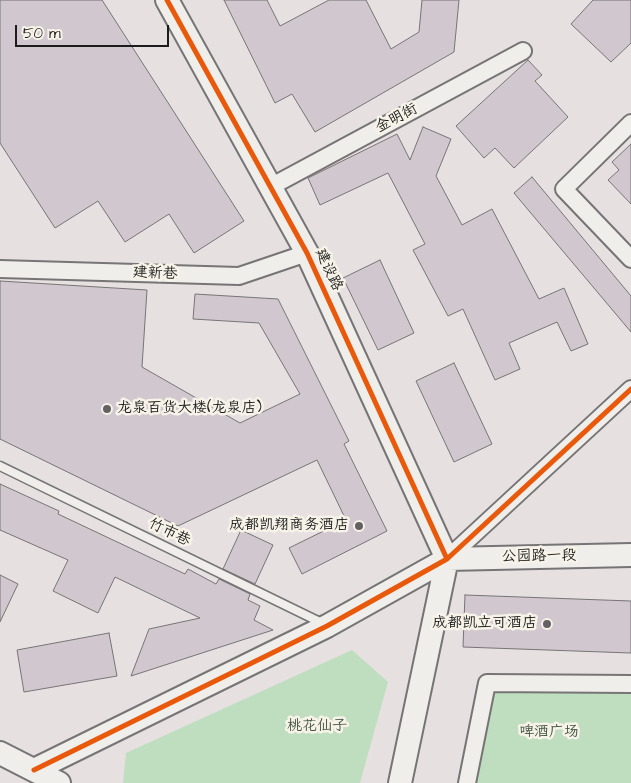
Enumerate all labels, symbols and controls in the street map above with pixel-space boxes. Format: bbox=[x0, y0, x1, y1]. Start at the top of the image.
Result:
scale bar bbox=[18, 15, 171, 47]
text: 50 m bbox=[23, 23, 61, 44]
street label: 金明街 bbox=[373, 100, 421, 138]
street label: 建设路 bbox=[310, 246, 346, 294]
street label: 建新巷 bbox=[132, 264, 178, 284]
place label: 龙泉百货大楼(龙泉店) bbox=[117, 400, 262, 418]
marker: 龙泉百货大楼(龙泉店) bbox=[101, 403, 113, 415]
street label: 竹市巷 bbox=[145, 515, 193, 551]
place label: 成都凯翔商务酒店 bbox=[229, 517, 349, 535]
marker: 成都凯翔商务酒店 bbox=[353, 520, 365, 532]
street label: 公园路一段 bbox=[501, 547, 577, 567]
place label: 成都凯立可酒店 bbox=[432, 615, 537, 633]
marker: 成都凯立可酒店 bbox=[541, 618, 553, 630]
park label: 桃花仙子 bbox=[287, 718, 347, 736]
park label: 啤酒广场 bbox=[519, 724, 579, 742]

